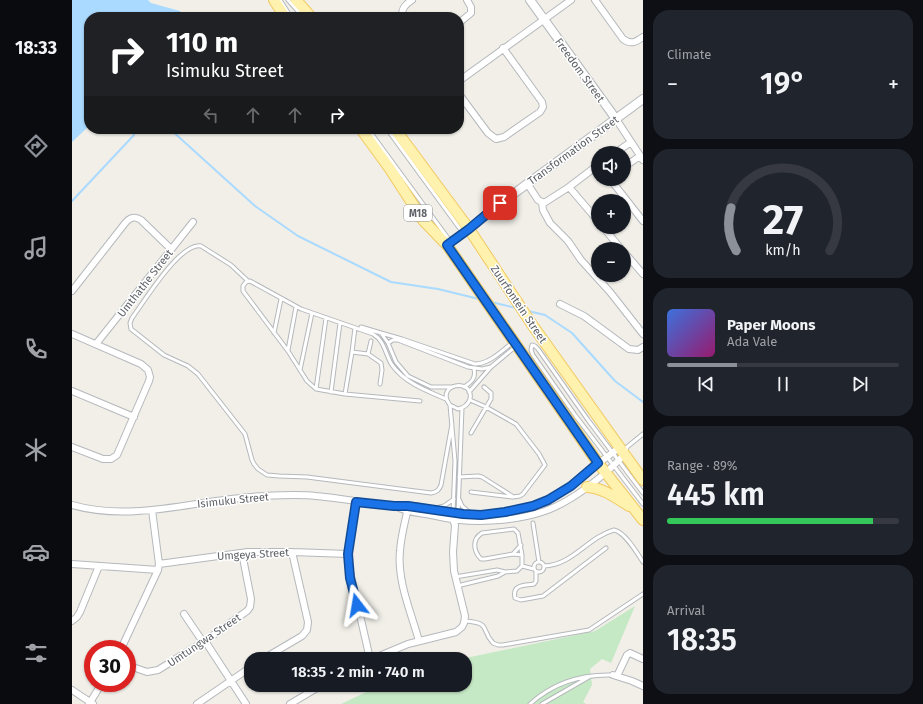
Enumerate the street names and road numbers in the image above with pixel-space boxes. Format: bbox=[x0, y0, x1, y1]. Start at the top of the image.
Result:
street label: Freedom Street bbox=[552, 36, 607, 105]
street label: Transformation Street bbox=[525, 113, 621, 188]
road number: M18 bbox=[404, 205, 432, 221]
street label: Umthathe Street bbox=[115, 247, 176, 320]
street label: Zuurfontein Street bbox=[488, 263, 549, 346]
street label: Isimuku Street bbox=[197, 490, 270, 511]
street label: Umgeya Street bbox=[217, 546, 289, 563]
street label: Umtungwa Street bbox=[165, 611, 243, 670]

